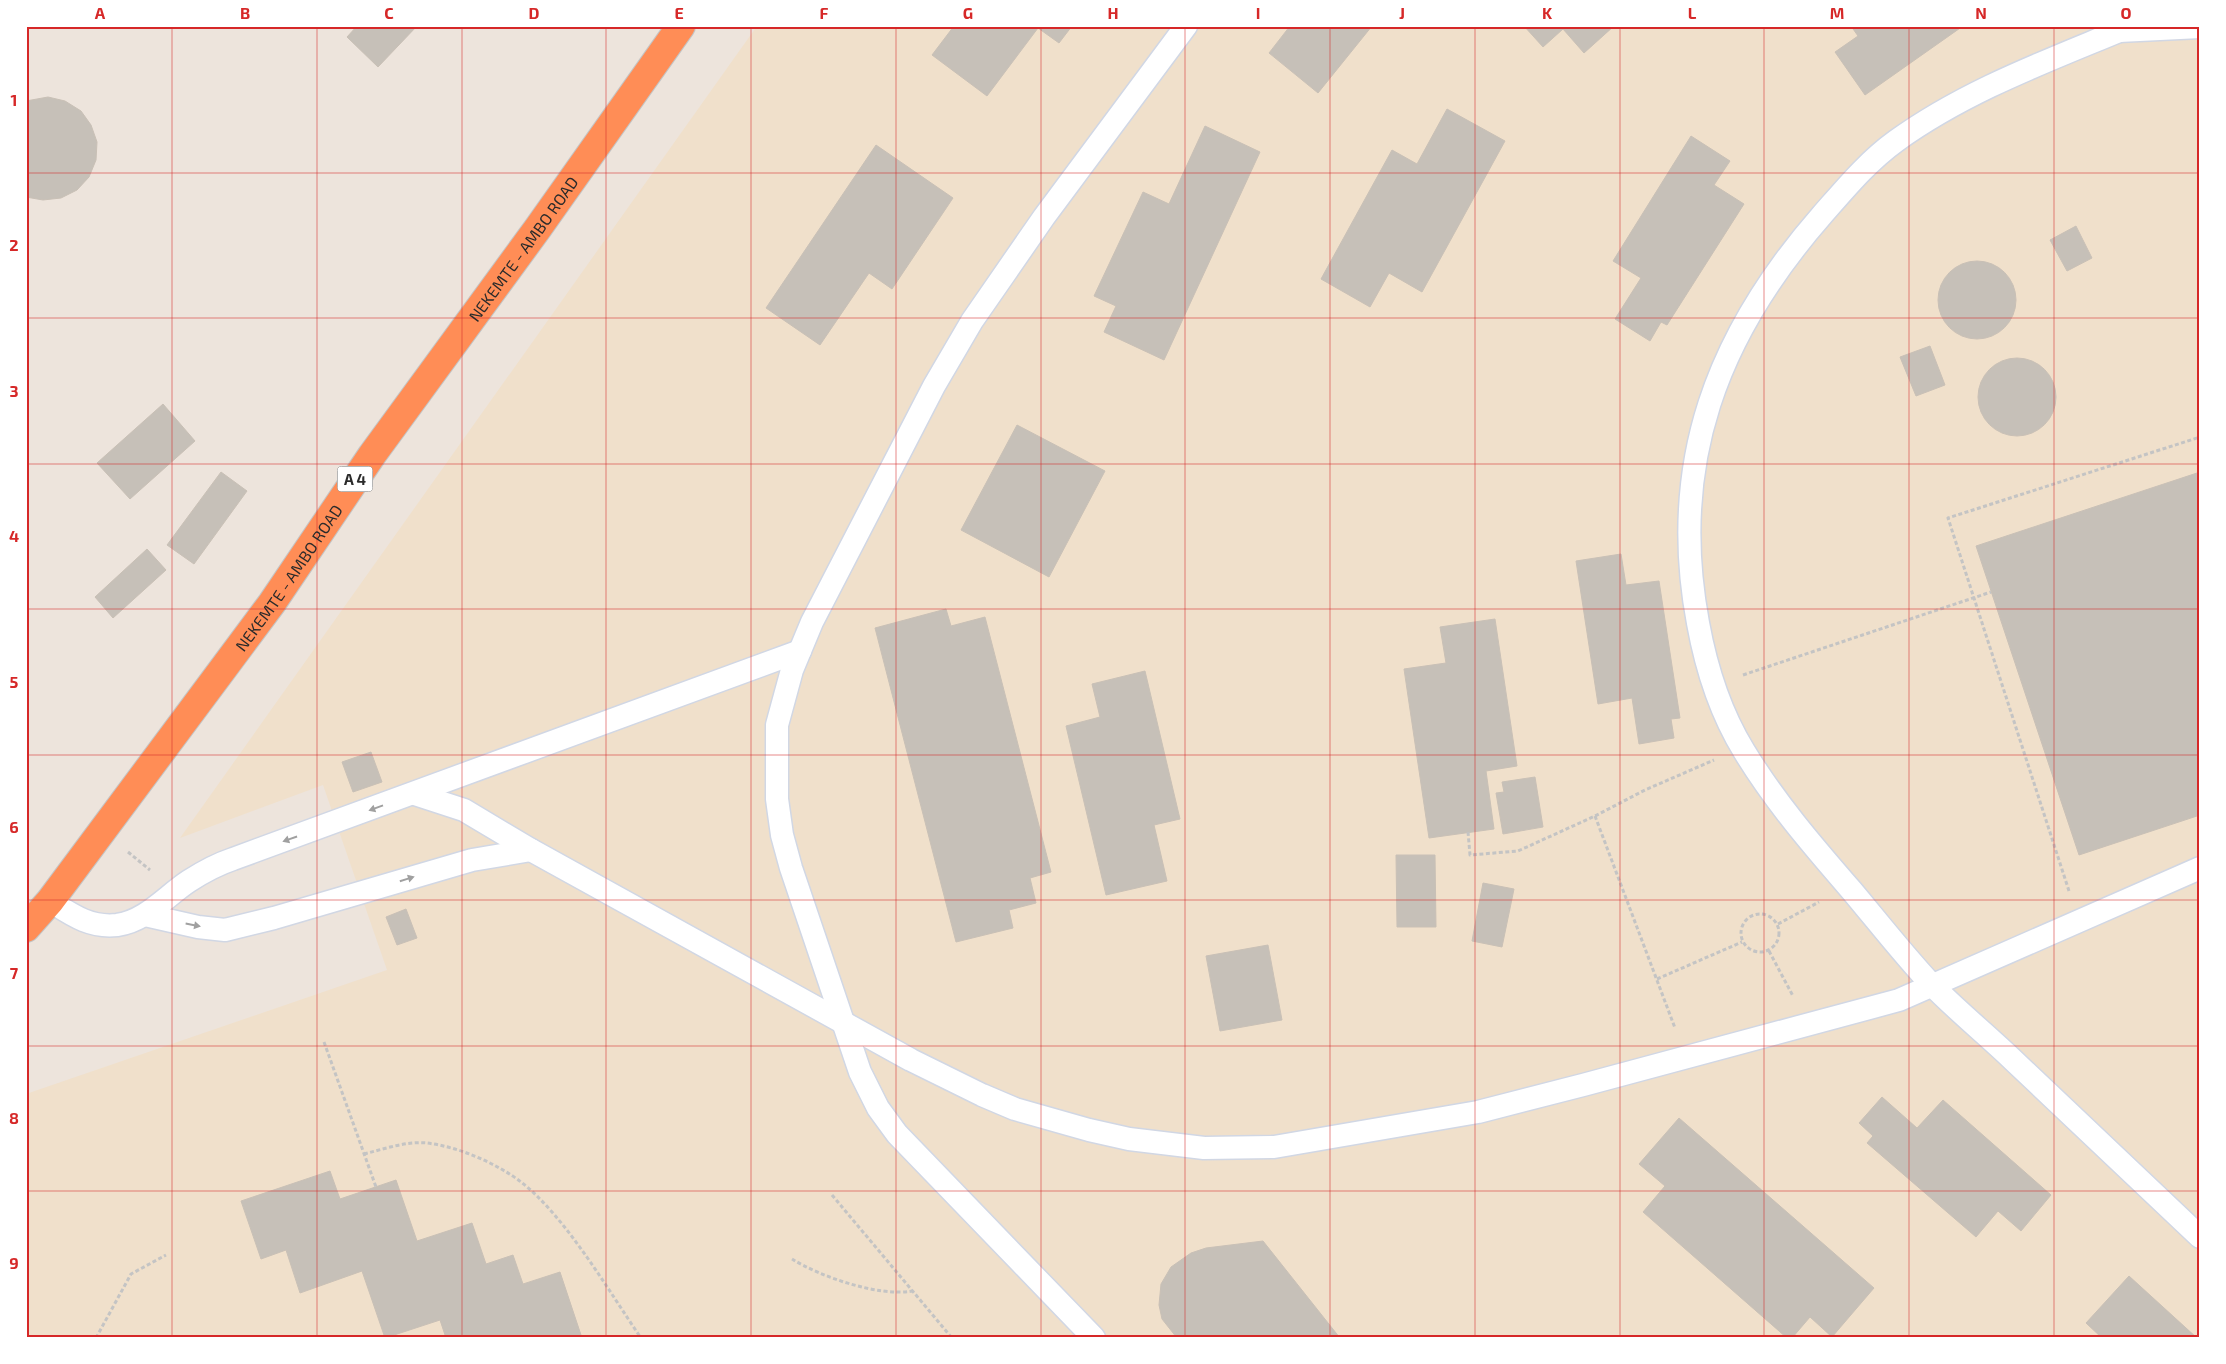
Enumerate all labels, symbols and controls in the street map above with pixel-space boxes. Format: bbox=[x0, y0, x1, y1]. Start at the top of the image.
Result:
text: A bbox=[95, 3, 106, 22]
text: B bbox=[240, 3, 250, 22]
text: C bbox=[384, 3, 394, 22]
text: D bbox=[529, 3, 540, 22]
text: E bbox=[674, 3, 684, 22]
text: F bbox=[820, 3, 829, 22]
text: G bbox=[963, 3, 973, 22]
text: H bbox=[1107, 3, 1119, 22]
text: I bbox=[1256, 3, 1260, 22]
text: J bbox=[1399, 3, 1405, 22]
text: K bbox=[1542, 3, 1553, 22]
text: L bbox=[1688, 3, 1697, 22]
text: M bbox=[1830, 3, 1844, 22]
text: N bbox=[1975, 3, 1987, 22]
text: O bbox=[2120, 3, 2132, 22]
text: 1 bbox=[11, 90, 17, 109]
street label: NEKEMTE - AMBO ROAD bbox=[464, 172, 581, 325]
text: 2 bbox=[9, 235, 19, 254]
text: 3 bbox=[9, 381, 19, 400]
road number: A 4 bbox=[338, 466, 372, 492]
street label: NEKEMTE - AMBO ROAD bbox=[230, 500, 346, 654]
text: 4 bbox=[9, 526, 19, 545]
text: 5 bbox=[10, 672, 19, 691]
one-way arrow bbox=[368, 805, 383, 812]
text: 6 bbox=[9, 817, 19, 836]
one-way arrow bbox=[283, 836, 298, 843]
one-way arrow bbox=[400, 875, 415, 883]
one-way arrow bbox=[185, 922, 201, 930]
text: 7 bbox=[10, 963, 19, 982]
text: 8 bbox=[9, 1108, 19, 1127]
text: 9 bbox=[9, 1253, 19, 1272]

